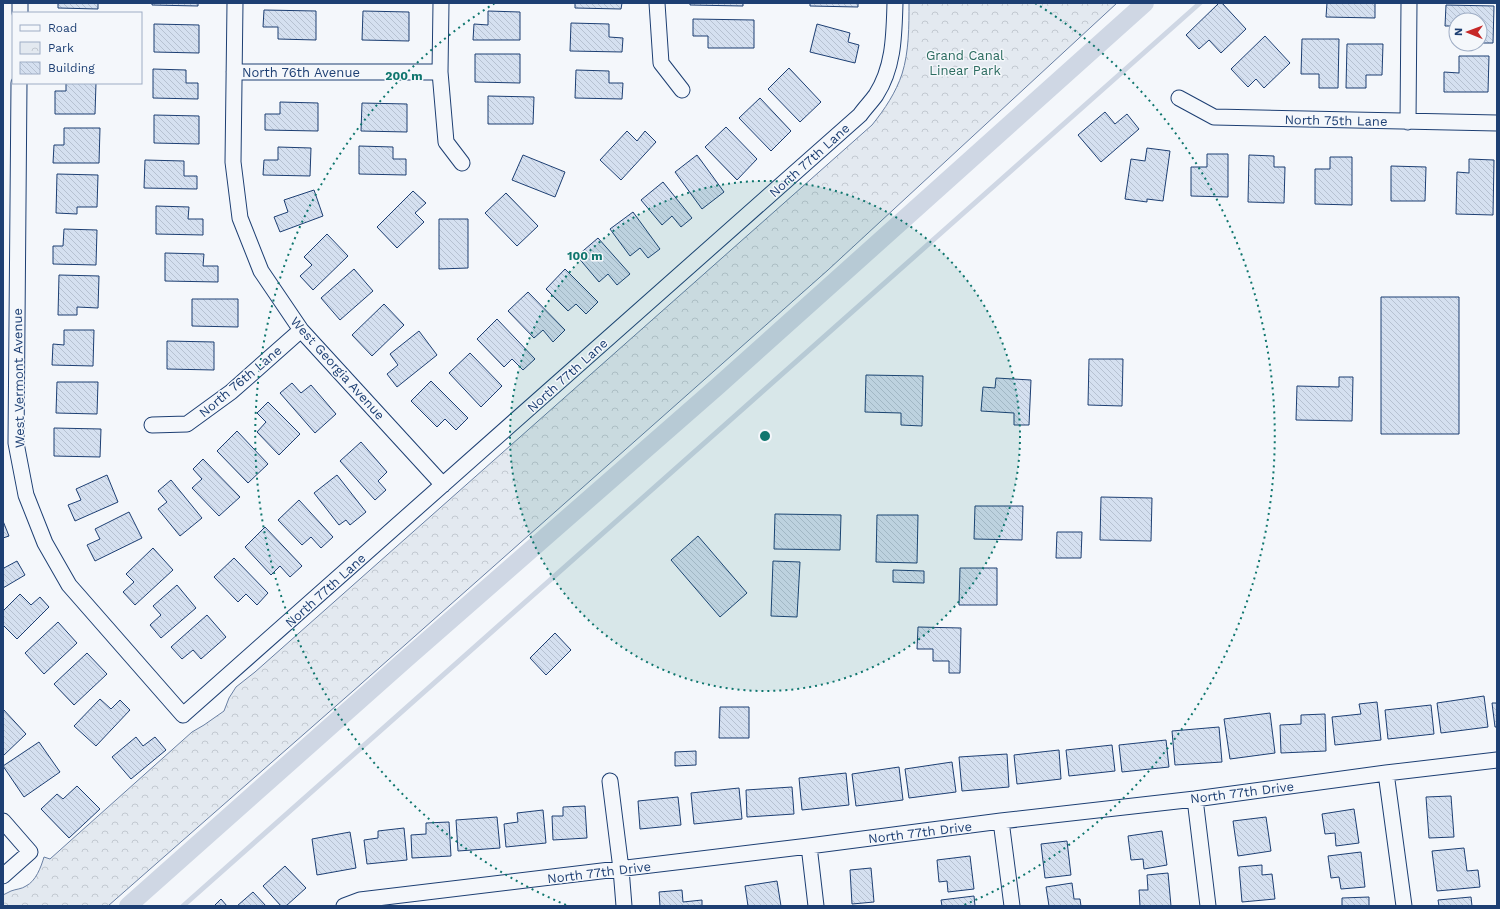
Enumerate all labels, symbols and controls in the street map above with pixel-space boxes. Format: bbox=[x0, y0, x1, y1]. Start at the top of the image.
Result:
legend bbox=[12, 12, 142, 84]
north arrow bbox=[1448, 12, 1488, 52]
text: Road bbox=[48, 21, 77, 35]
text: N bbox=[1452, 28, 1465, 36]
text: Park bbox=[48, 41, 74, 55]
park label: Grand Canal Linear Park bbox=[926, 48, 1004, 78]
text: Building bbox=[48, 61, 95, 75]
street label: North 76th Avenue bbox=[242, 65, 360, 80]
text: 200 m bbox=[385, 69, 423, 83]
street label: North 75th Lane bbox=[1284, 112, 1388, 129]
street label: North 77th Lane bbox=[766, 120, 853, 200]
text: 100 m bbox=[567, 249, 603, 263]
street label: West Vermont Avenue bbox=[10, 308, 27, 448]
street label: West Georgia Avenue bbox=[287, 314, 388, 423]
street label: North 77th Lane bbox=[524, 335, 611, 415]
street label: North 76th Lane bbox=[196, 342, 285, 420]
centre of rings bbox=[758, 429, 772, 443]
street label: North 77th Lane bbox=[282, 550, 369, 630]
street label: North 77th Drive bbox=[1189, 779, 1295, 806]
street label: North 77th Drive bbox=[867, 819, 973, 846]
street label: North 77th Drive bbox=[546, 859, 652, 886]

